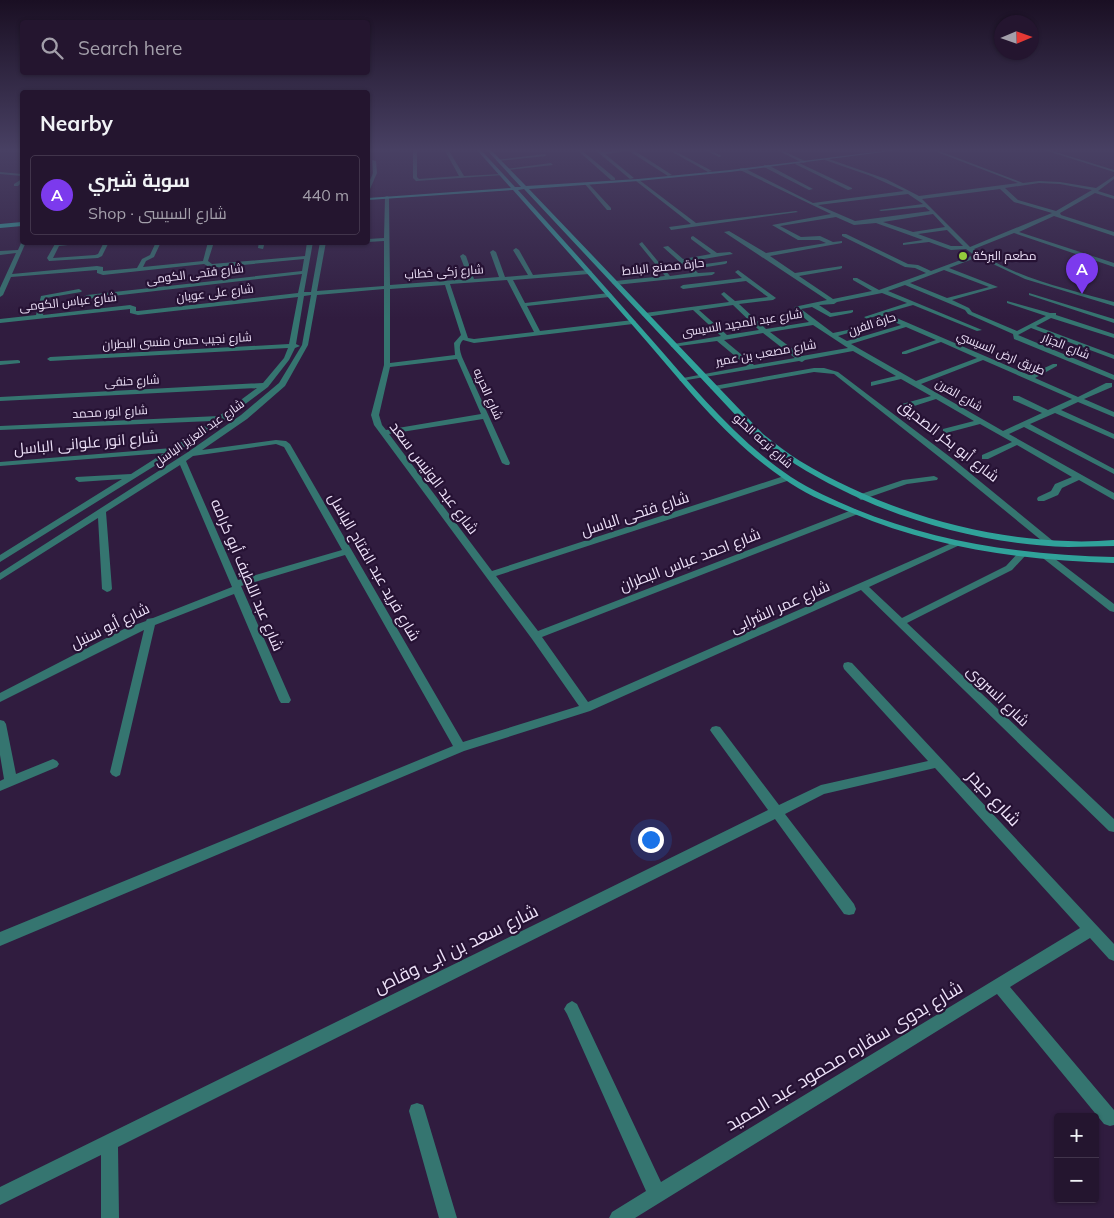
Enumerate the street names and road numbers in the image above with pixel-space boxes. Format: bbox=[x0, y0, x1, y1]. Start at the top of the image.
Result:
street label: حارة مصنع البلاط bbox=[621, 255, 705, 279]
street label: شارع فتحى الكومى bbox=[145, 260, 245, 288]
street label: شارع زكى خطاب bbox=[404, 261, 484, 283]
street label: شارع على عويان bbox=[175, 280, 255, 306]
street label: شارع عباس الكومى bbox=[18, 289, 118, 315]
street label: شارع عبد المجيد السيسى bbox=[681, 306, 803, 340]
street label: حارة الفرن bbox=[846, 309, 898, 338]
street label: طريق ارض السيسي bbox=[954, 327, 1048, 381]
street label: شارع نجيب حسن منسى البطران bbox=[102, 329, 252, 353]
street label: شارع الجزار bbox=[1039, 329, 1092, 363]
street label: شارع مصعب بن عمير bbox=[713, 336, 818, 370]
street label: شارع الحريه bbox=[470, 366, 506, 422]
street label: شارع حنفى bbox=[104, 372, 160, 390]
street label: شارع الفرن bbox=[932, 375, 986, 415]
street label: شارع أبو بكر الصديق bbox=[894, 395, 1003, 487]
street label: شارع عبد العزيز الباسل bbox=[151, 396, 248, 470]
street label: شارع انور محمد bbox=[72, 402, 148, 422]
street label: شارع ترعه الحلو bbox=[730, 410, 796, 472]
street label: شارع عبد الونيس سعد bbox=[384, 418, 483, 539]
street label: شارع انور علوانى الباسل bbox=[13, 427, 159, 460]
street label: شارع فتحى الباسل bbox=[578, 487, 692, 542]
street label: شارع فريد عبد الفتاح الباسل bbox=[322, 489, 425, 645]
street label: شارع عبد اللطيف أبو كرامه bbox=[205, 496, 288, 654]
street label: شارع احمد عباس البطران bbox=[617, 524, 764, 597]
street label: شارع عمر الشرابى bbox=[727, 576, 833, 639]
street label: شارع أبو سنبل bbox=[67, 598, 153, 655]
street label: شارع السروى bbox=[962, 661, 1034, 732]
street label: شارع حيدر bbox=[961, 764, 1026, 831]
street label: شارع سعد بن ابى وقاص bbox=[370, 899, 542, 999]
street label: شارع بدوى سقاره محمود عبد الحميد bbox=[721, 976, 967, 1136]

